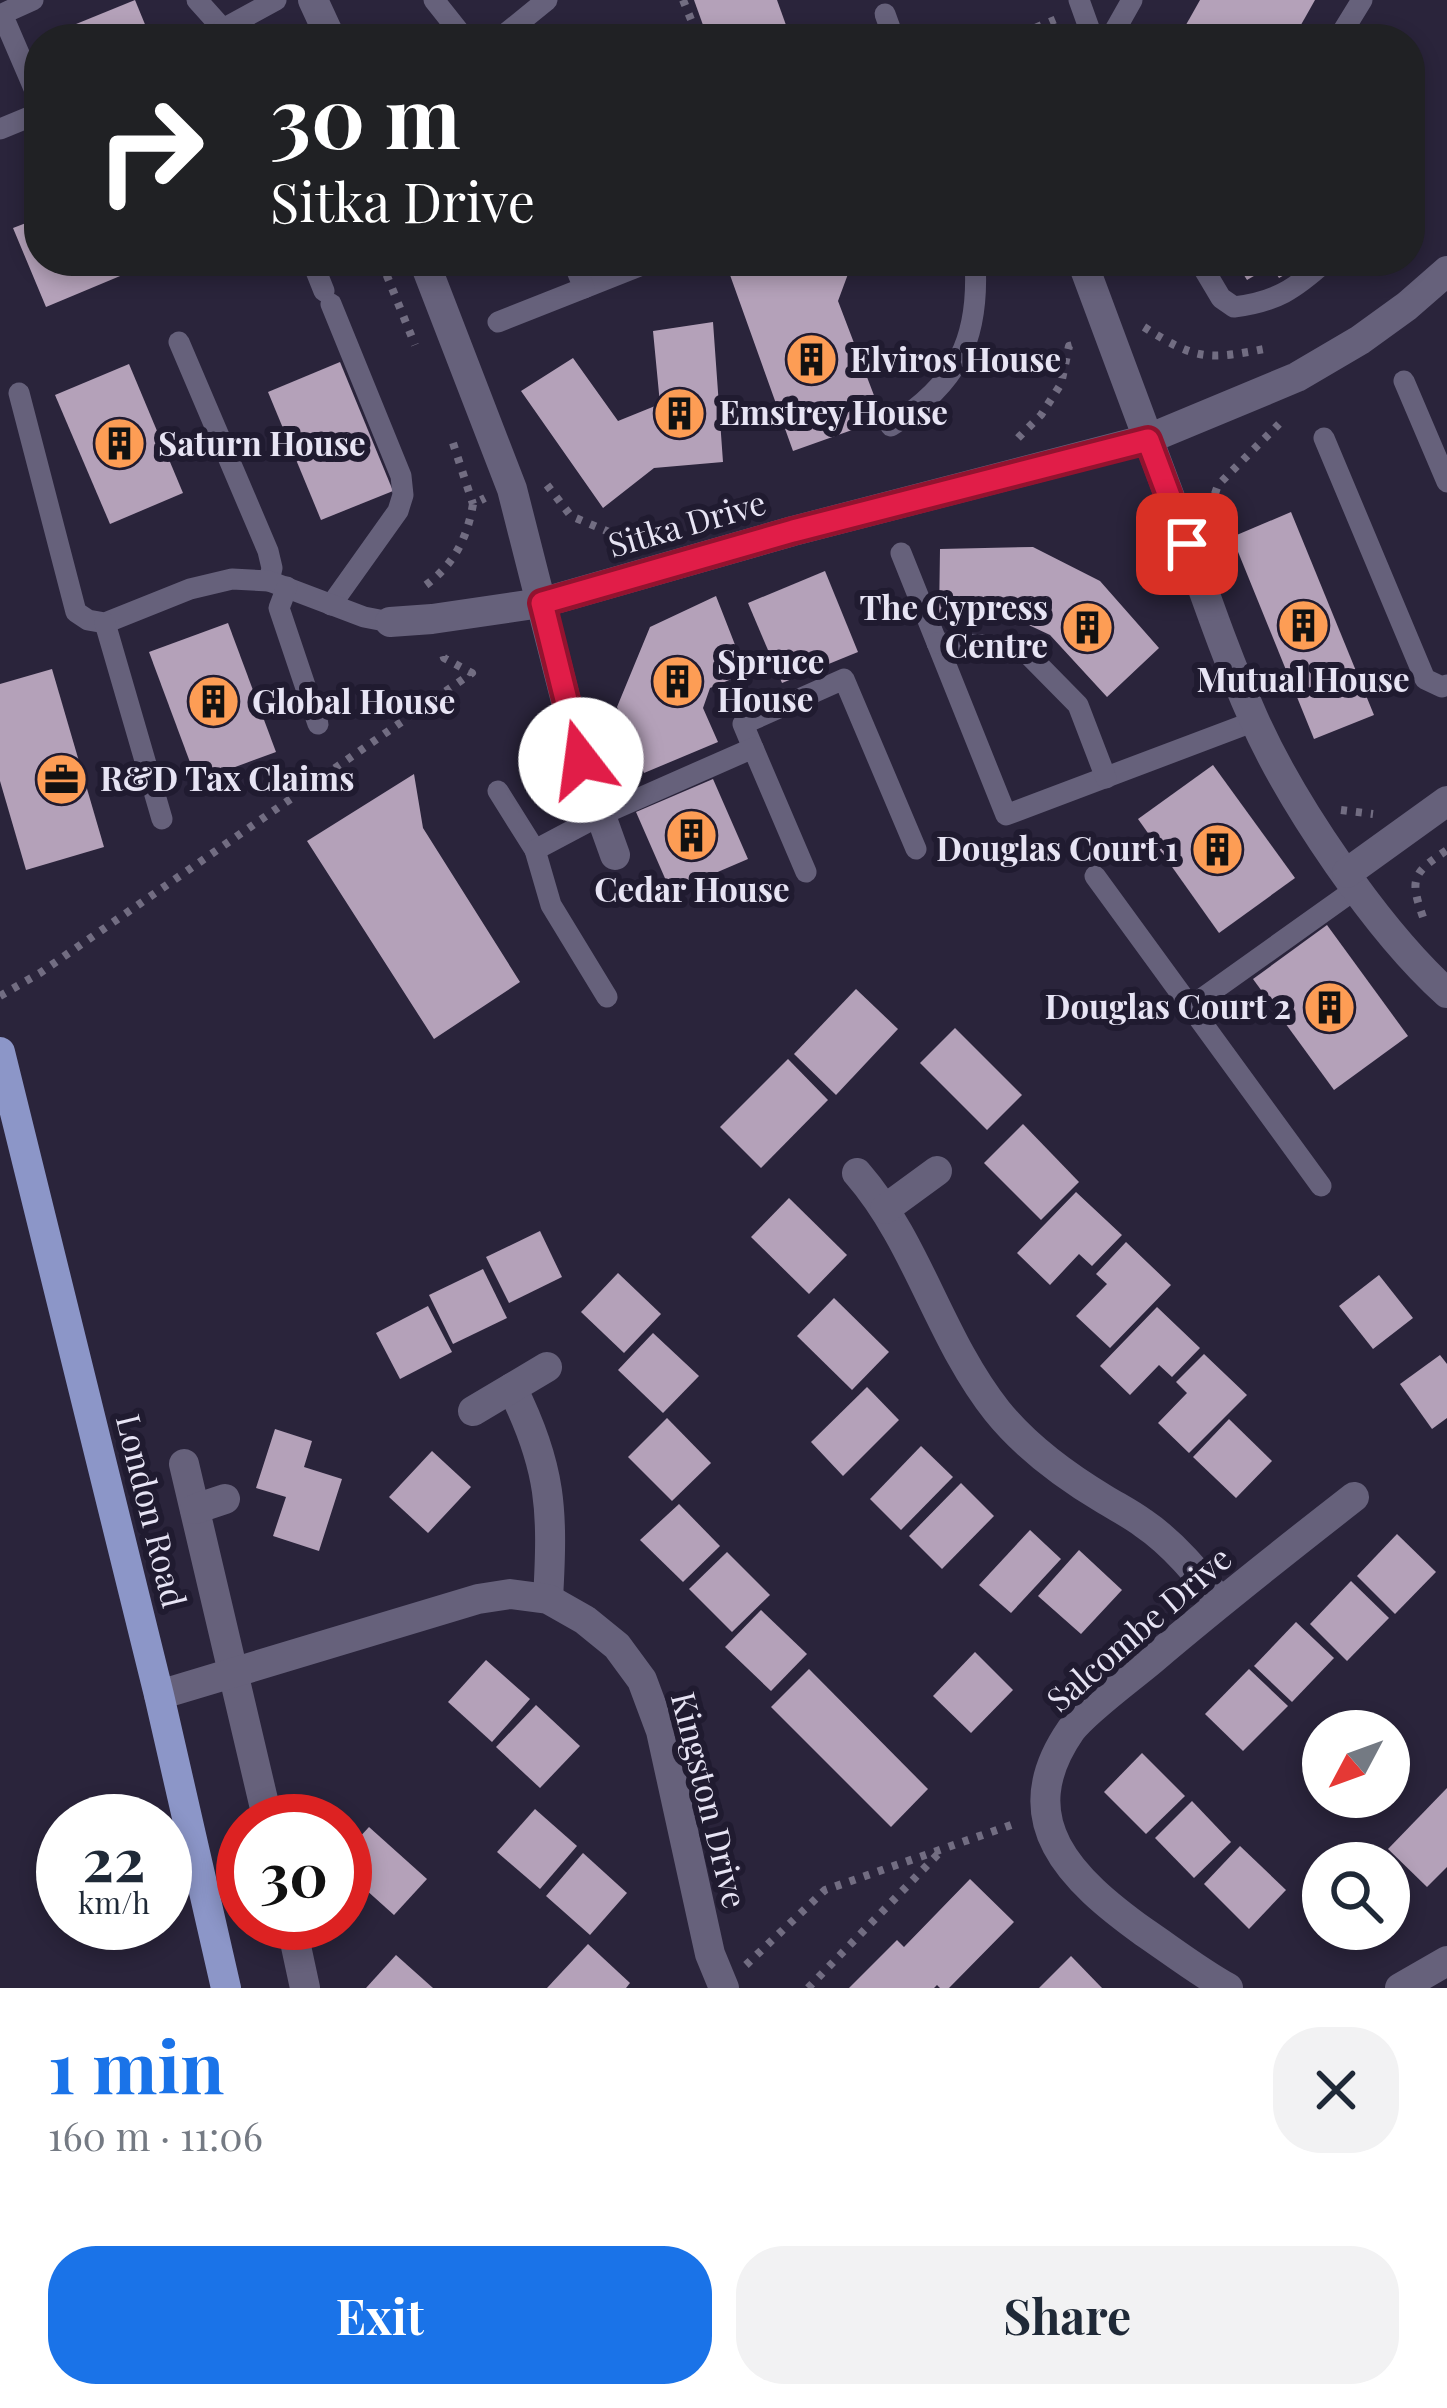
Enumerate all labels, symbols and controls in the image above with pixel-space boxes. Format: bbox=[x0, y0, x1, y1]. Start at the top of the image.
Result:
text: 30 m bbox=[270, 58, 461, 170]
icon: right bbox=[72, 72, 228, 228]
text: Sitka Drive bbox=[270, 165, 535, 237]
building icon: Elviros House bbox=[783, 332, 839, 388]
place label: Elviros House bbox=[850, 336, 1061, 380]
building icon: Emstrey House bbox=[652, 385, 708, 441]
place label: Emstrey House bbox=[719, 389, 948, 433]
building icon: Saturn House bbox=[91, 416, 147, 472]
place label: Saturn House bbox=[158, 420, 366, 464]
street label: Sitka Drive bbox=[603, 479, 770, 566]
pin bbox=[1136, 493, 1238, 595]
icon: arrive bbox=[1154, 511, 1220, 577]
place label: The Cypress Centre bbox=[860, 584, 1048, 666]
building icon: Mutual House bbox=[1275, 598, 1331, 654]
building icon: The Cypress Centre bbox=[1059, 599, 1115, 655]
place label: Spruce House bbox=[717, 638, 824, 720]
building icon: Spruce House bbox=[650, 653, 706, 709]
place label: Mutual House bbox=[1196, 656, 1410, 700]
building icon: Global House bbox=[185, 674, 241, 730]
place label: Global House bbox=[252, 678, 455, 722]
position arrow bbox=[518, 697, 644, 823]
office icon: R&D Tax Claims bbox=[33, 751, 89, 807]
place label: R&D Tax Claims bbox=[100, 755, 354, 799]
building icon: Cedar House bbox=[664, 808, 720, 864]
building icon: Douglas Court 1 bbox=[1189, 821, 1245, 877]
place label: Douglas Court 1 bbox=[936, 825, 1178, 869]
place label: Cedar House bbox=[594, 866, 790, 910]
building icon: Douglas Court 2 bbox=[1302, 979, 1358, 1035]
place label: Douglas Court 2 bbox=[1045, 983, 1291, 1027]
street label: London Road bbox=[108, 1409, 198, 1612]
street label: Salcombe Drive bbox=[1036, 1535, 1239, 1720]
street label: Kingston Drive bbox=[663, 1687, 759, 1912]
north arrow bbox=[1302, 1710, 1410, 1818]
map controls bbox=[1302, 1710, 1410, 1950]
speed limit sign: 30 bbox=[216, 1794, 372, 1950]
text: 22 bbox=[83, 1817, 145, 1897]
button: search bbox=[1302, 1842, 1410, 1950]
text: km/h bbox=[78, 1882, 150, 1922]
text: 1 min bbox=[48, 2016, 224, 2112]
button: close bbox=[1273, 2027, 1399, 2153]
text: 160 m · 11:06 bbox=[48, 2109, 263, 2161]
button: Exit bbox=[48, 2246, 712, 2384]
button: Share bbox=[736, 2246, 1399, 2384]

